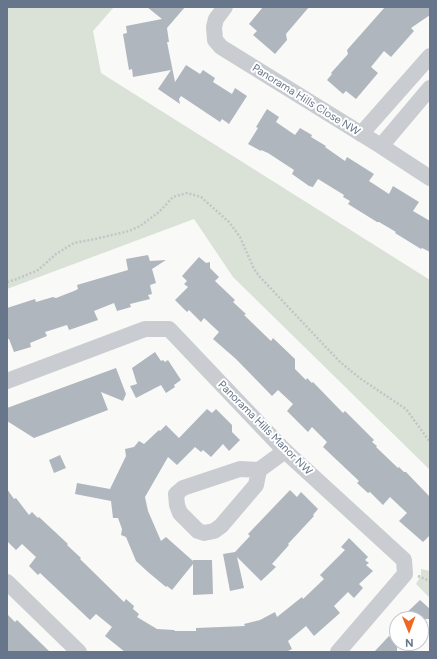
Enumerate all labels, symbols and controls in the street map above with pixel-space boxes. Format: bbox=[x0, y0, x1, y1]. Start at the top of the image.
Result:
street label: Panorama Hills Close NW bbox=[250, 61, 362, 139]
street label: Panorama Hills Manor NW bbox=[215, 378, 315, 478]
north arrow bbox=[389, 611, 429, 651]
text: N bbox=[405, 636, 414, 649]

